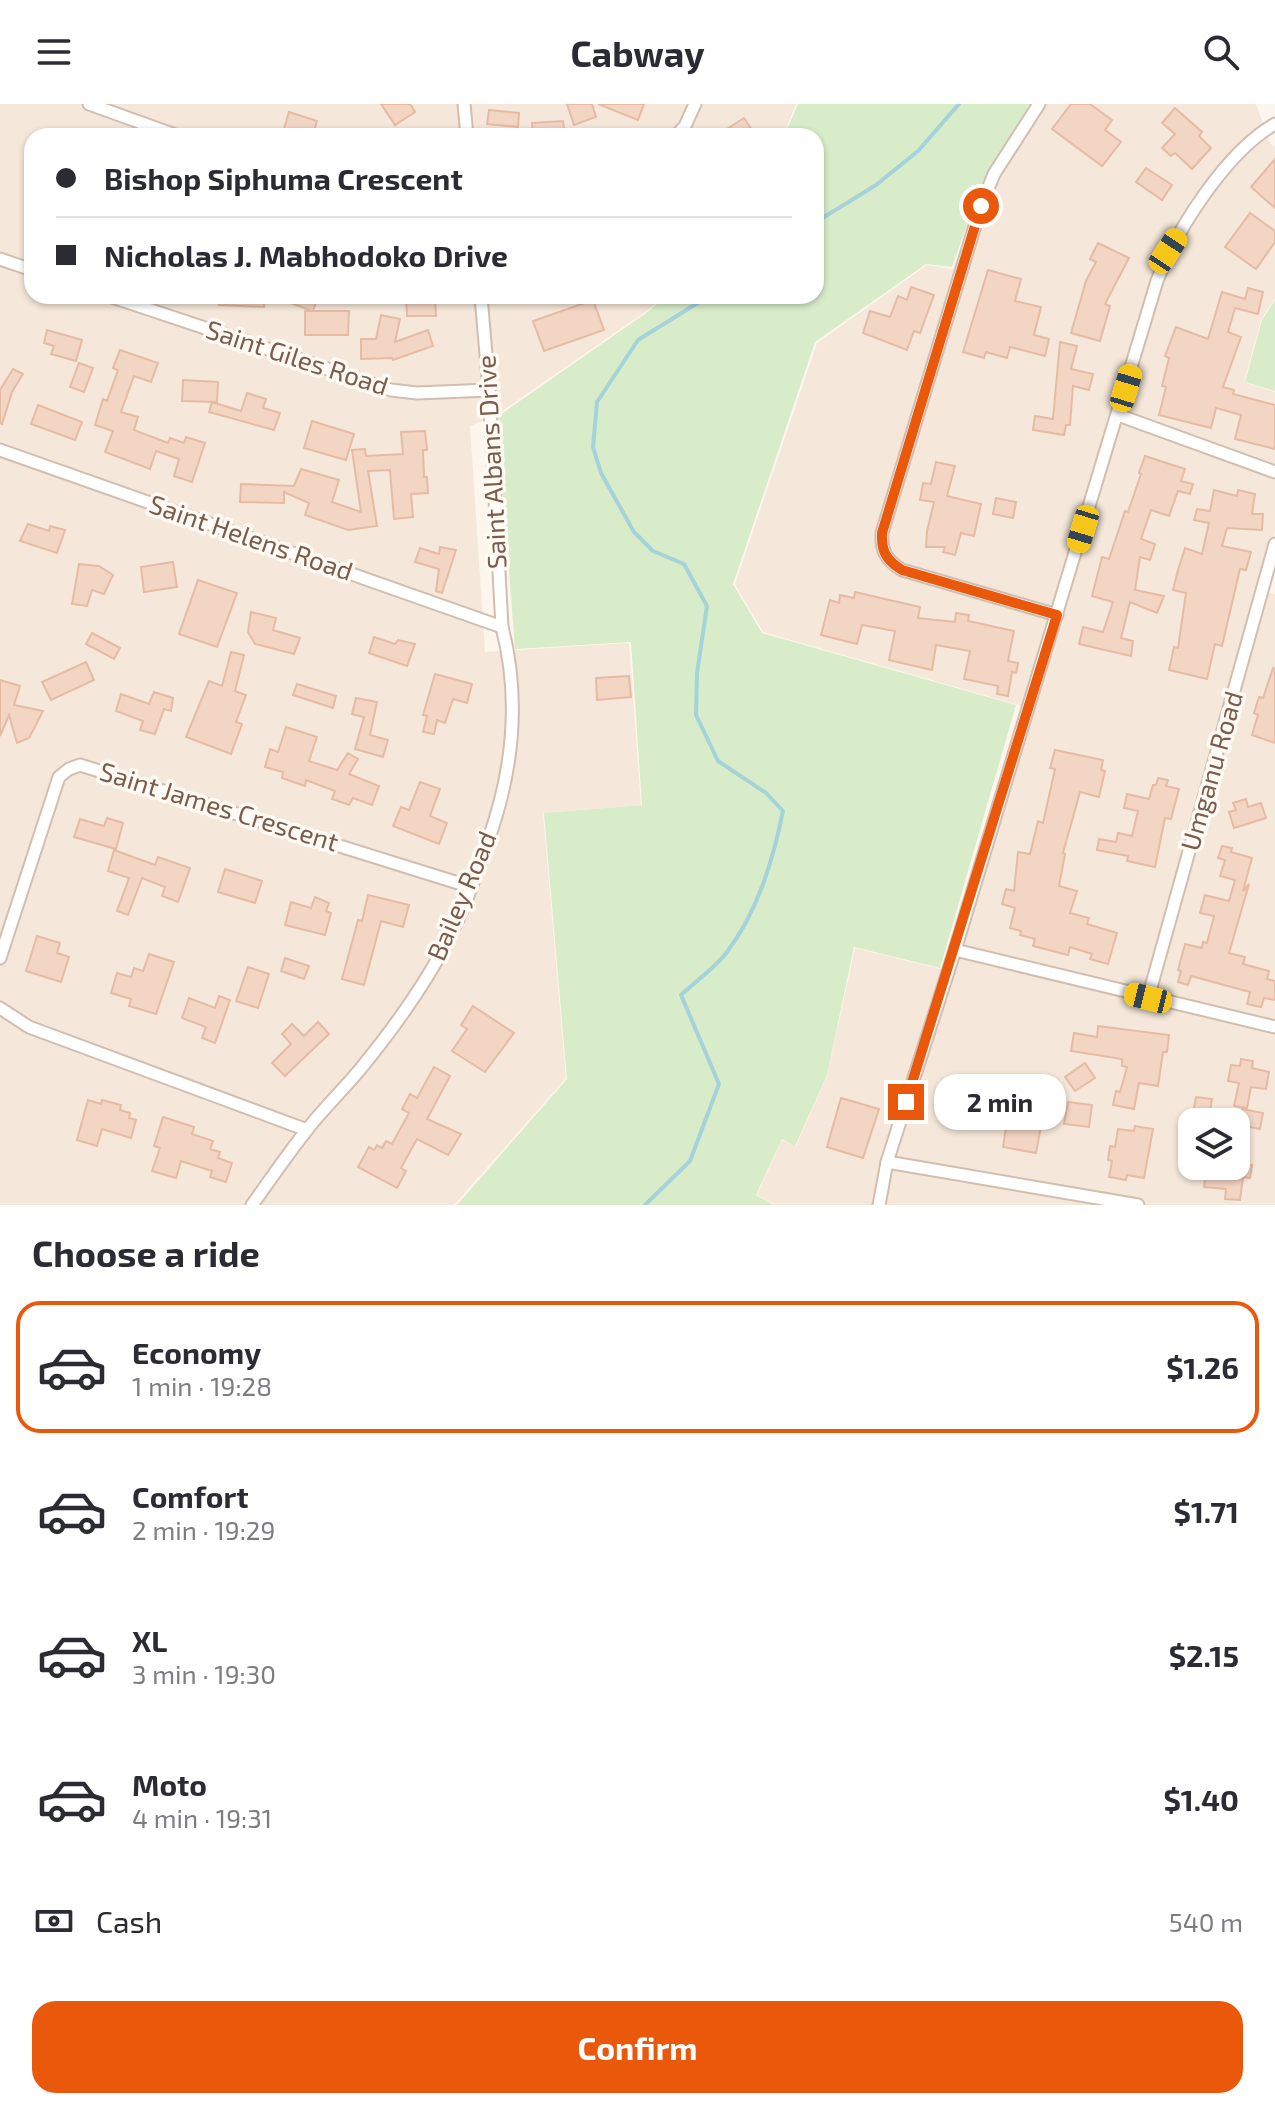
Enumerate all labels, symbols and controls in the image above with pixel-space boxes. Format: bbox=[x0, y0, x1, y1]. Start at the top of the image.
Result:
icon: menu bbox=[32, 30, 76, 74]
icon: search bbox=[1199, 30, 1243, 74]
text: Cabway bbox=[570, 31, 705, 74]
text: Bishop Siphuma Crescent bbox=[104, 160, 463, 196]
route start bbox=[963, 188, 999, 224]
car bbox=[1145, 224, 1191, 278]
text: Nicholas J. Mabhodoko Drive bbox=[104, 237, 508, 273]
street label: Saint Giles Road bbox=[203, 313, 392, 401]
street label: Saint Albans Drive bbox=[469, 354, 512, 570]
car bbox=[1108, 362, 1144, 414]
street label: Saint Helens Road bbox=[146, 487, 357, 586]
car bbox=[1065, 503, 1101, 555]
street label: Umganu Road bbox=[1173, 687, 1248, 854]
street label: Saint James Crescent bbox=[96, 754, 343, 857]
street label: Bailey Road bbox=[420, 826, 502, 965]
car bbox=[1122, 981, 1174, 1015]
callout: 2 min bbox=[934, 1074, 1066, 1130]
route end bbox=[888, 1084, 924, 1120]
text: 2 min bbox=[967, 1086, 1033, 1117]
map controls bbox=[1178, 1108, 1250, 1180]
button: layers bbox=[1178, 1108, 1250, 1180]
text: Choose a ride bbox=[32, 1231, 260, 1274]
icon: car bbox=[36, 1331, 108, 1403]
text: Economy bbox=[132, 1334, 261, 1370]
text: $1.26 bbox=[1166, 1349, 1239, 1385]
text: 1 min · 19:28 bbox=[132, 1370, 272, 1401]
icon: car bbox=[36, 1475, 108, 1547]
text: Comfort bbox=[132, 1478, 249, 1514]
text: $1.71 bbox=[1173, 1493, 1239, 1529]
text: 2 min · 19:29 bbox=[132, 1514, 275, 1545]
icon: car bbox=[36, 1619, 108, 1691]
text: XL bbox=[132, 1622, 167, 1658]
text: $2.15 bbox=[1169, 1637, 1239, 1673]
text: 3 min · 19:30 bbox=[132, 1658, 276, 1689]
icon: car bbox=[36, 1763, 108, 1835]
text: Moto bbox=[132, 1766, 207, 1802]
text: $1.40 bbox=[1163, 1781, 1239, 1817]
text: 4 min · 19:31 bbox=[132, 1802, 272, 1833]
icon: cash bbox=[32, 1899, 76, 1943]
text: Cash bbox=[96, 1903, 162, 1939]
text: 540 m bbox=[1169, 1906, 1243, 1937]
button: Confirm bbox=[32, 2001, 1243, 2093]

